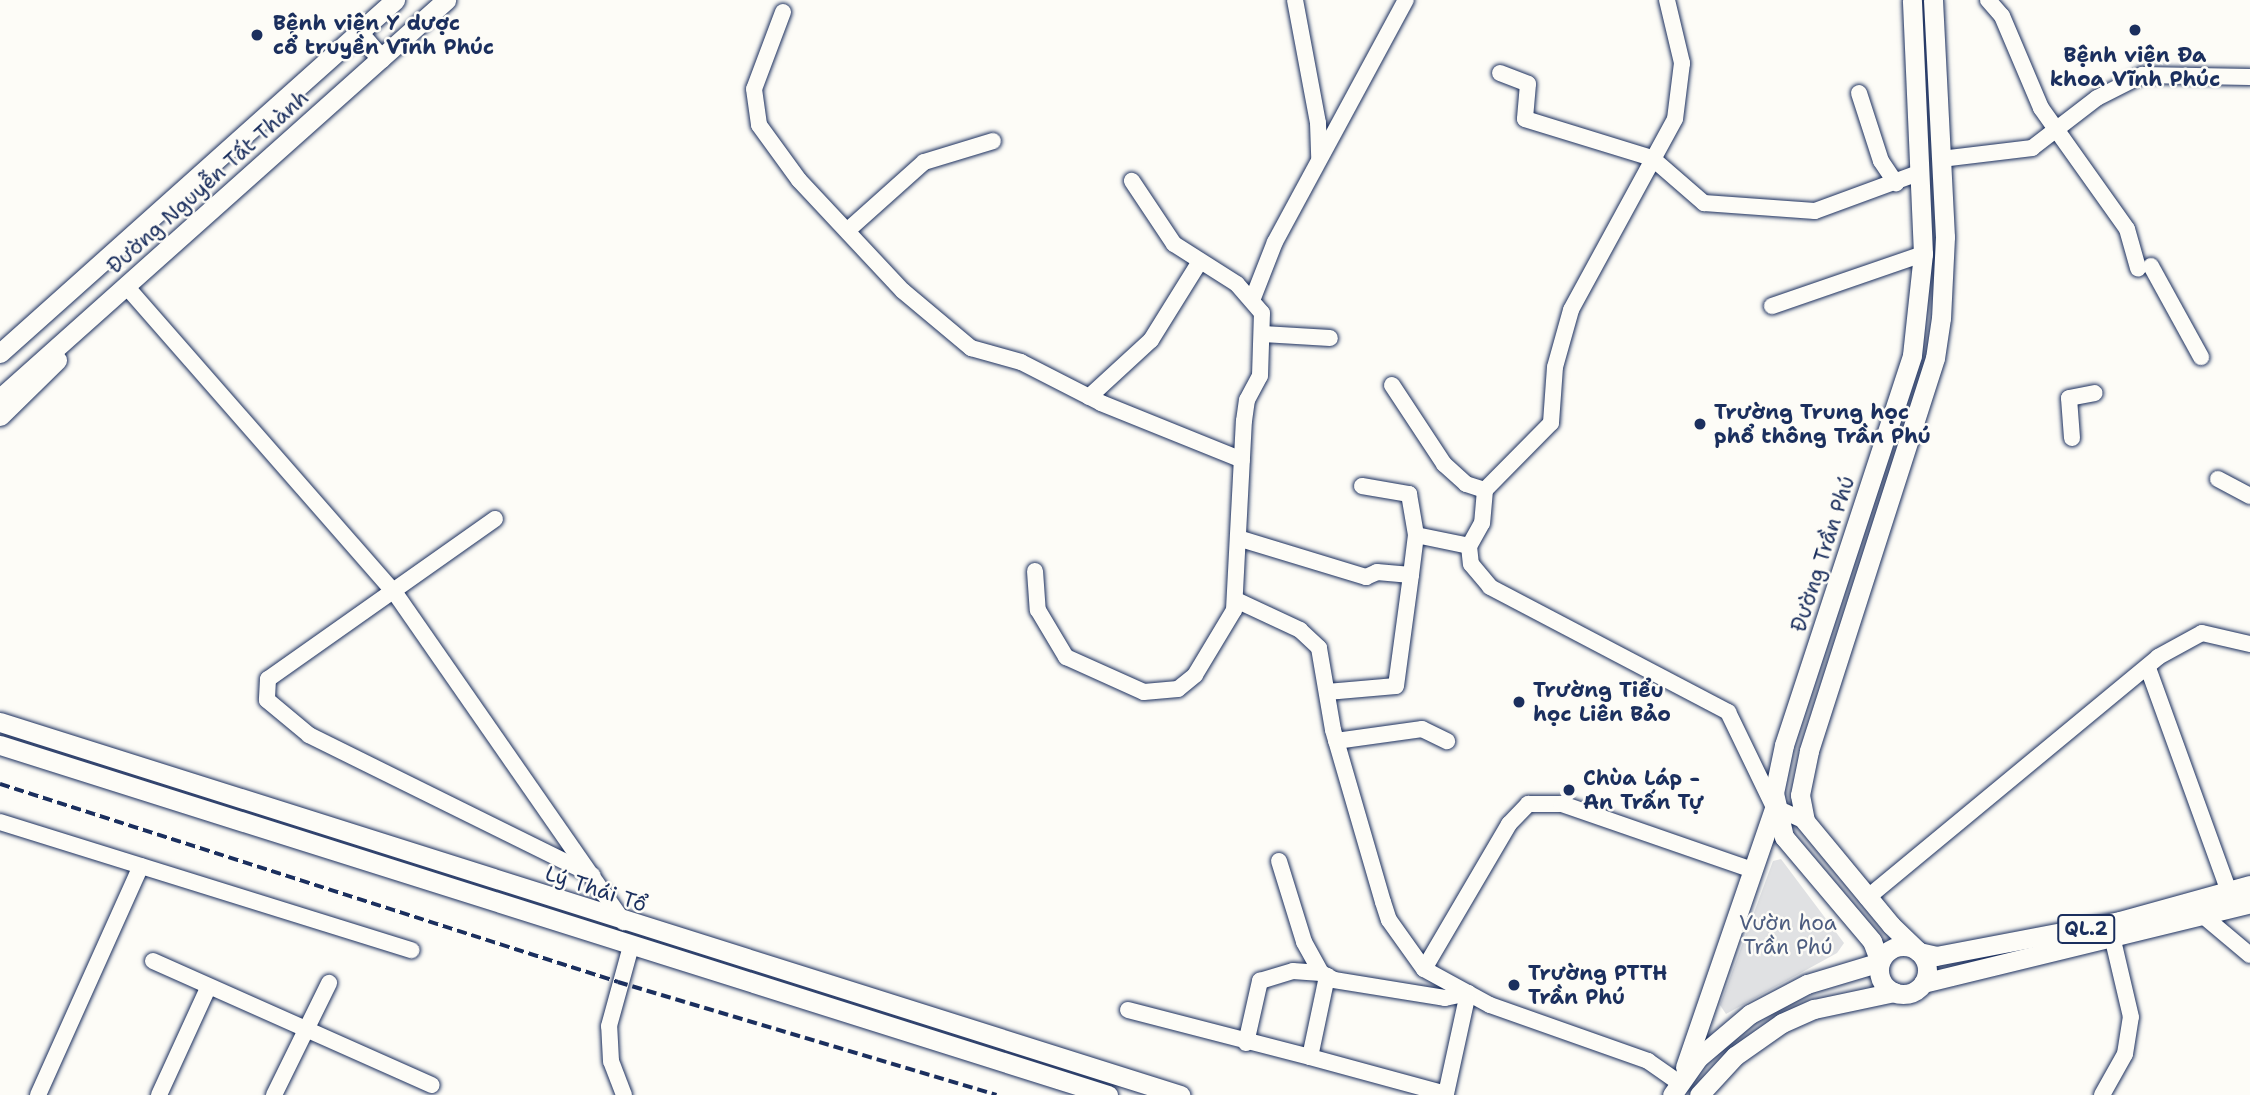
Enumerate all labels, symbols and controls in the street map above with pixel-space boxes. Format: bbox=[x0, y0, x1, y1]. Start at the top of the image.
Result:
place label: Bệnh viện Y dược cổ truyền Vĩnh Phúc bbox=[273, 10, 494, 60]
marker: Bệnh viện Đa khoa Vĩnh Phúc bbox=[2125, 20, 2145, 40]
marker: Bệnh viện Y dược cổ truyền Vĩnh Phúc bbox=[247, 25, 267, 45]
place label: Bệnh viện Đa khoa Vĩnh Phúc bbox=[2050, 42, 2220, 92]
street label: Đường Nguyễn Tất Thành bbox=[102, 85, 314, 279]
place label: Trường Trung học phổ thông Trần Phú bbox=[1714, 399, 1931, 449]
marker: Trường Trung học phổ thông Trần Phú bbox=[1692, 416, 1708, 432]
street label: Đường Trần Phú bbox=[1786, 473, 1860, 635]
place label: Trường Tiểu học Liên Bảo bbox=[1533, 677, 1671, 727]
marker: Trường Tiểu học Liên Bảo bbox=[1511, 694, 1527, 710]
place label: Chùa Láp - An Trấn Tự bbox=[1583, 765, 1704, 815]
marker: Chùa Láp - An Trấn Tự bbox=[1561, 782, 1577, 798]
street label: Lý Thái Tổ bbox=[542, 861, 650, 917]
park label: Vườn hoa Trần Phú bbox=[1739, 910, 1837, 960]
road number: QL.2 bbox=[2056, 914, 2116, 945]
place label: Trường PTTH Trần Phú bbox=[1528, 960, 1667, 1010]
marker: Trường PTTH Trần Phú bbox=[1506, 977, 1522, 993]

